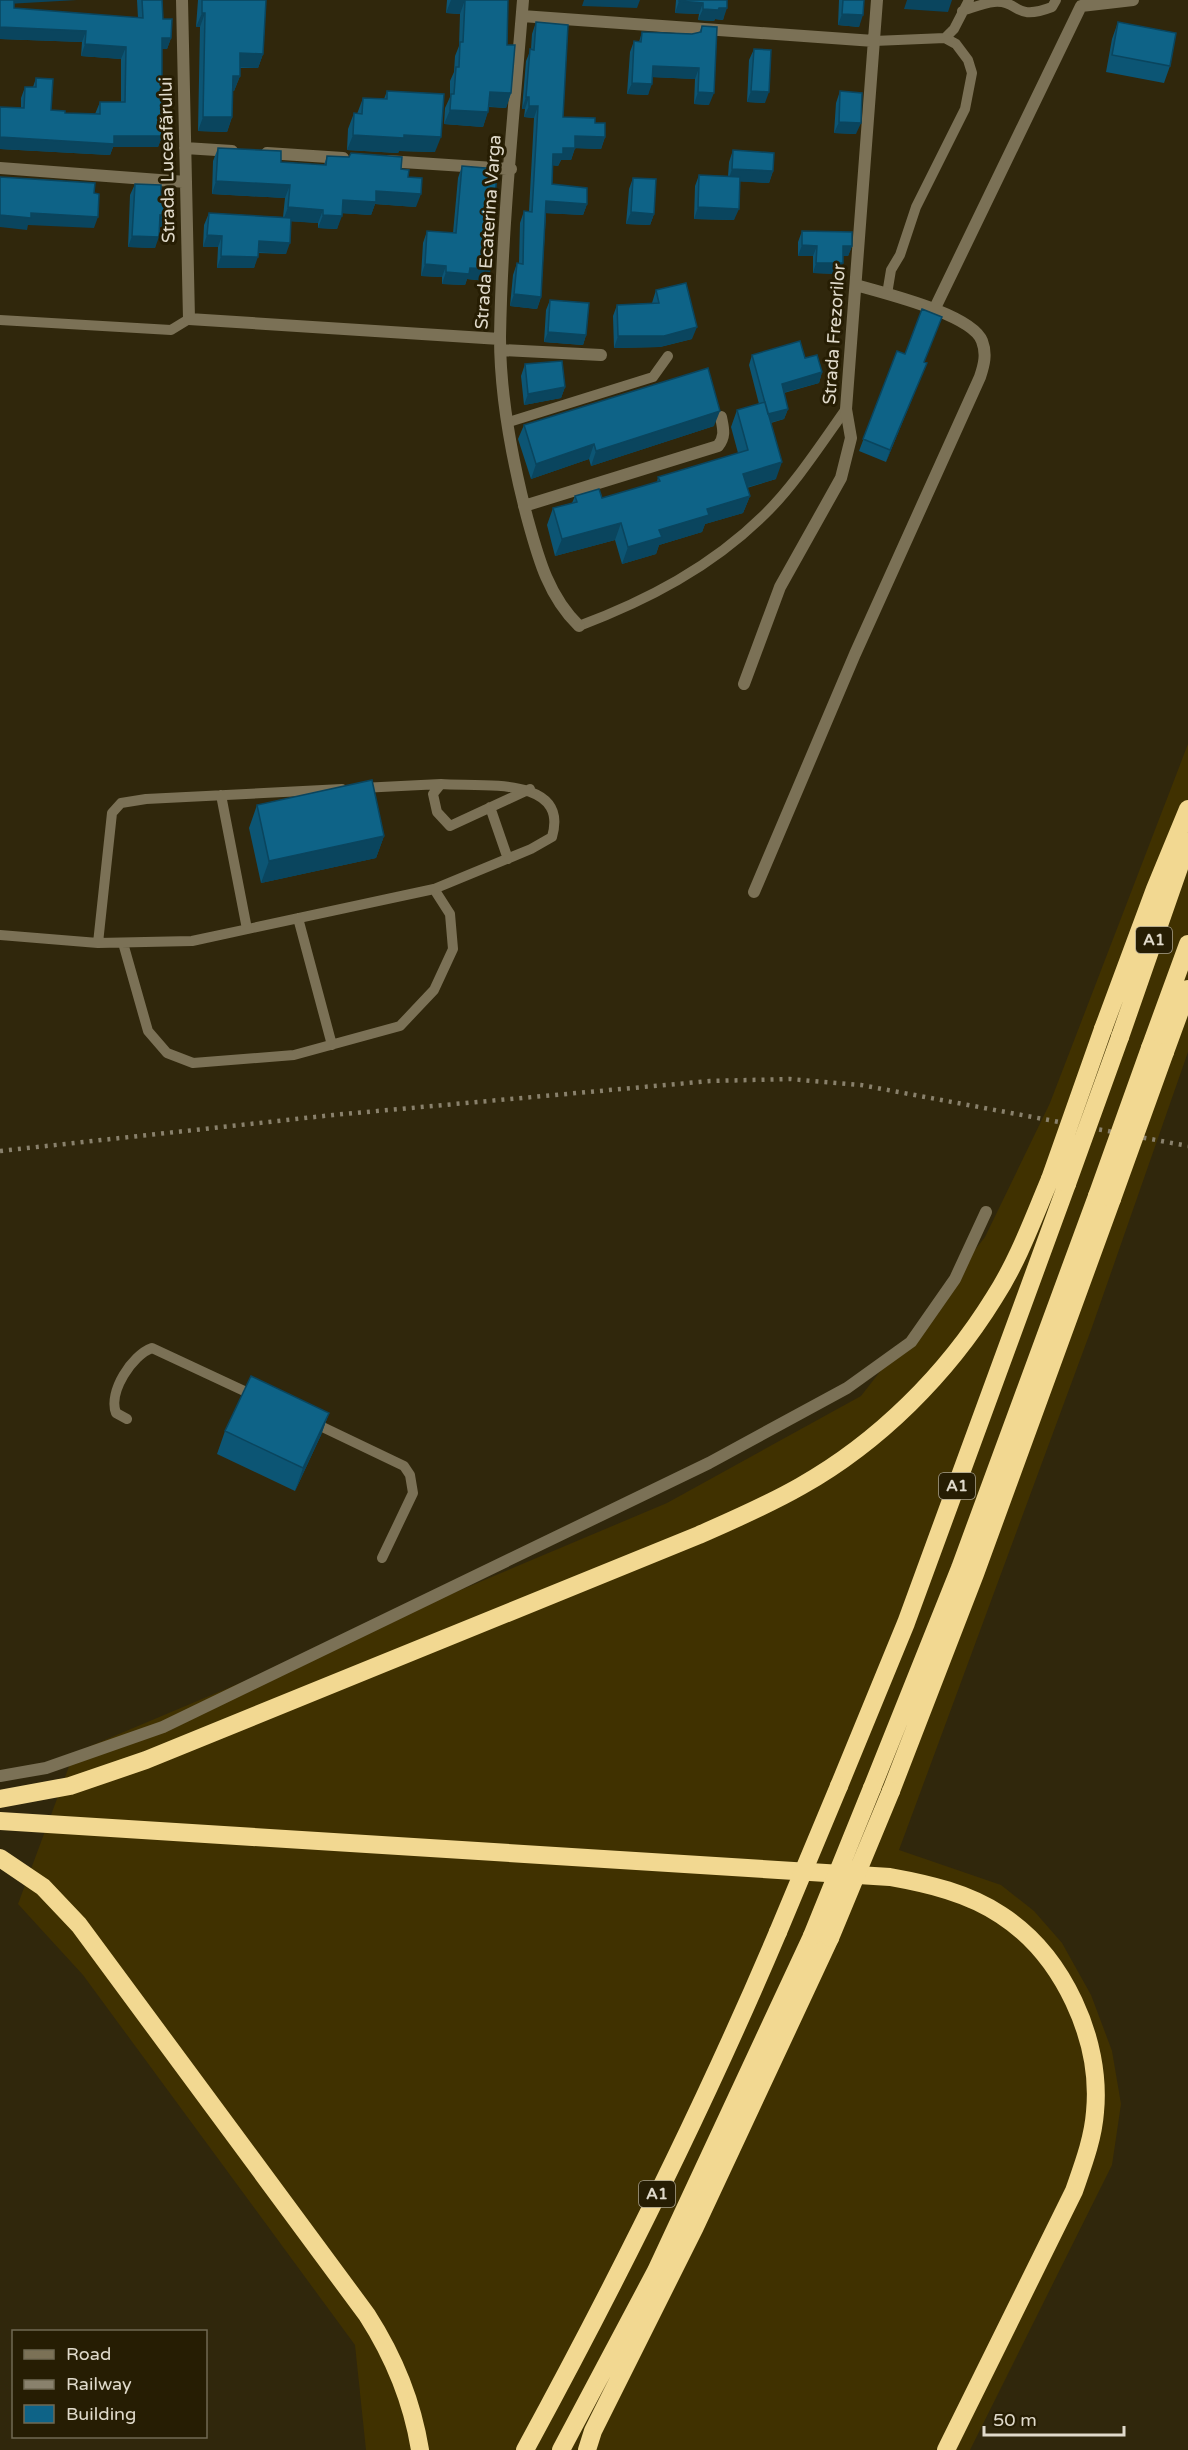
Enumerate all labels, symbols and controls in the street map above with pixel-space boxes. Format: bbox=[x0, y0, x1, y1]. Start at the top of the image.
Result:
street label: Strada Luceafărului bbox=[155, 77, 179, 243]
street label: Strada Ecaterina Varga bbox=[470, 134, 506, 330]
street label: Strada Frezorilor bbox=[818, 262, 850, 405]
road number: A1 bbox=[1136, 927, 1172, 953]
road number: A1 bbox=[939, 1473, 975, 1499]
road number: A1 bbox=[639, 2181, 675, 2207]
legend bbox=[12, 2330, 207, 2438]
text: Road bbox=[66, 2343, 111, 2365]
text: Railway bbox=[66, 2373, 132, 2395]
scale bar bbox=[984, 2399, 1124, 2437]
text: Building bbox=[66, 2403, 136, 2425]
text: 50 m bbox=[993, 2409, 1037, 2431]

